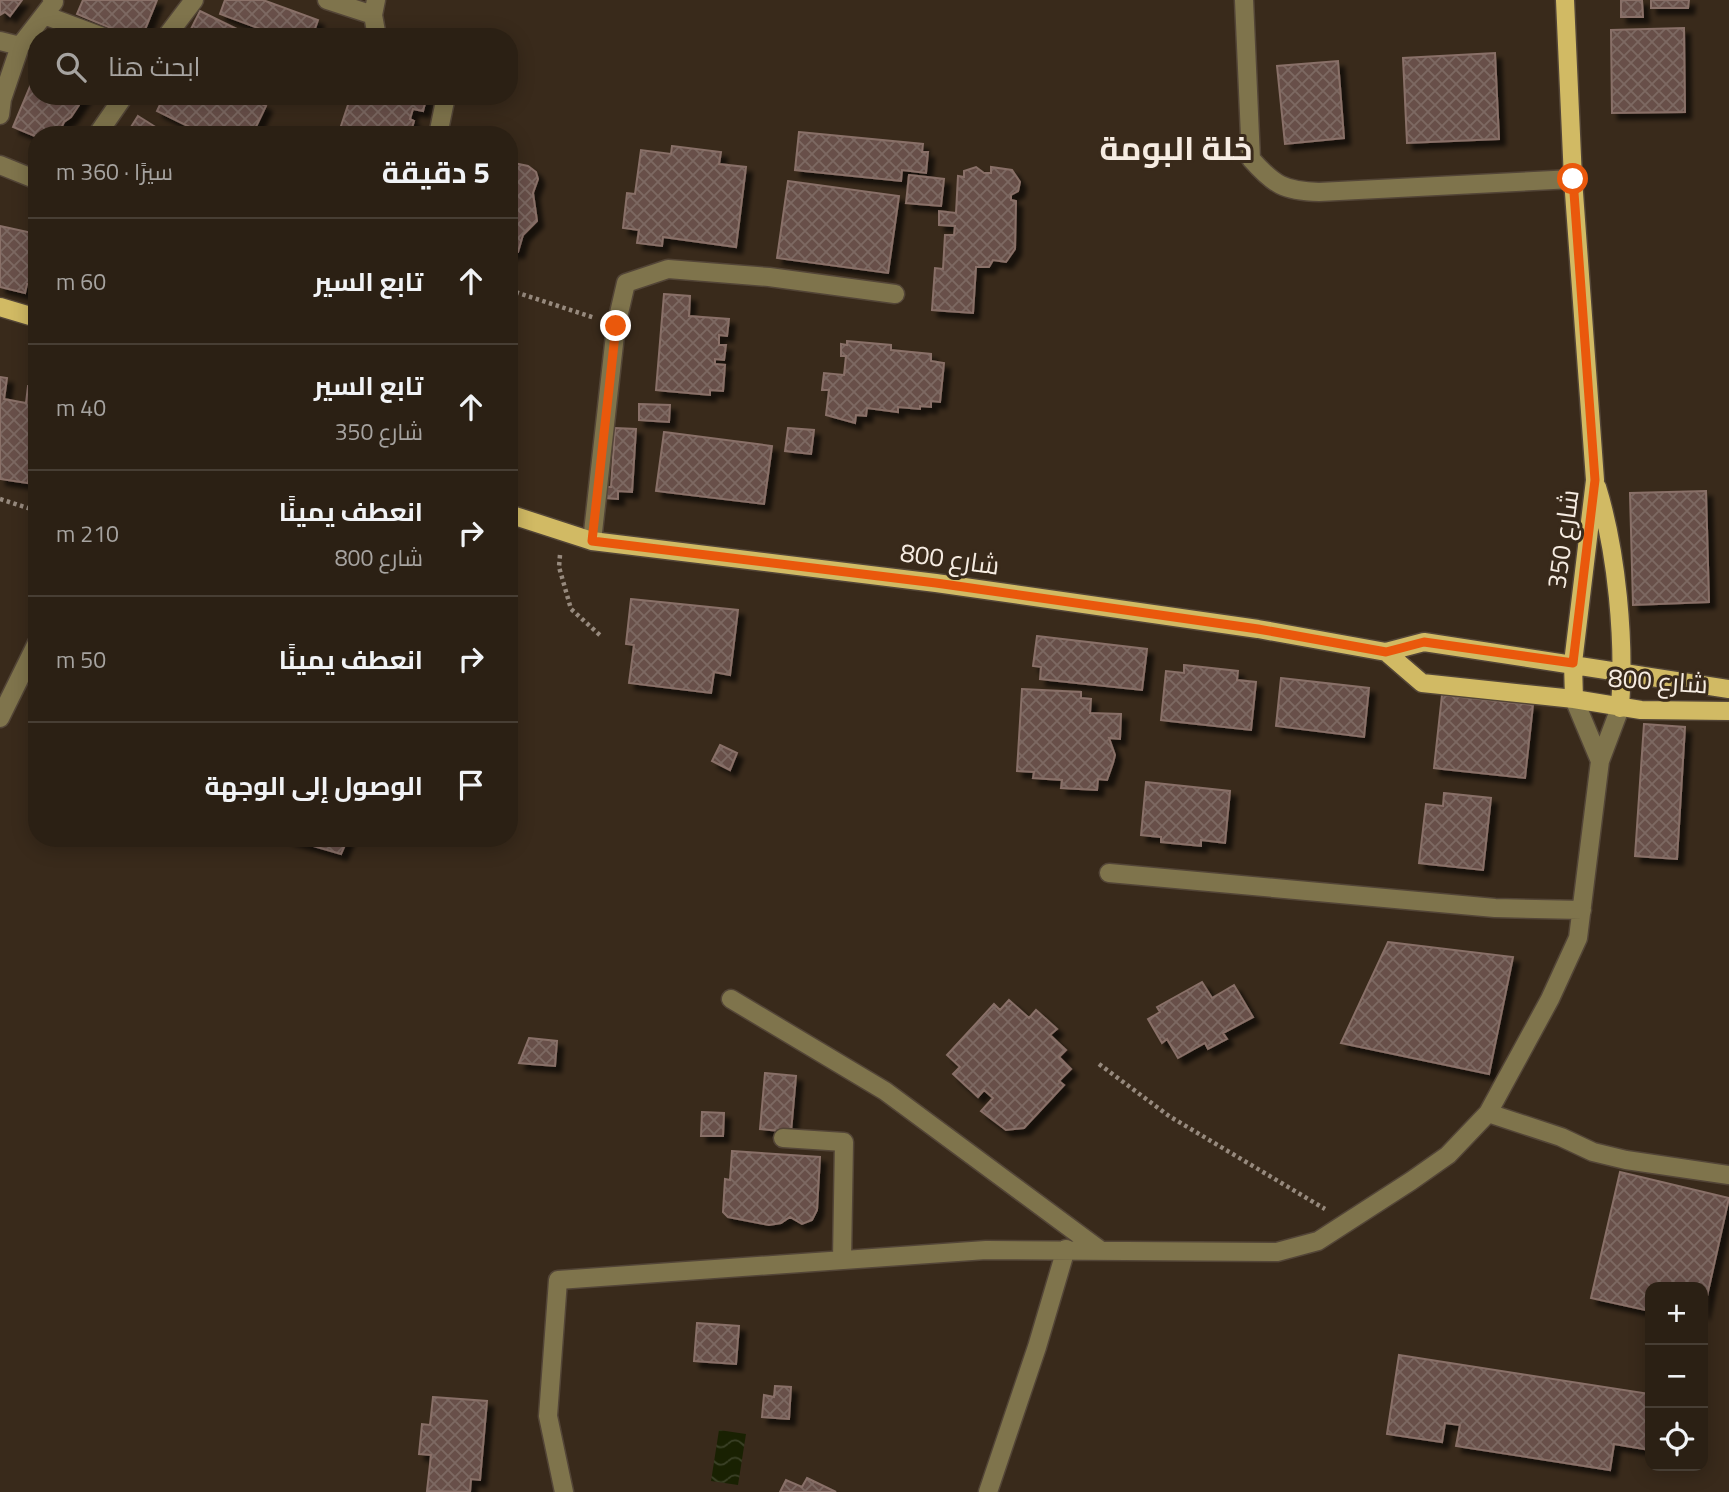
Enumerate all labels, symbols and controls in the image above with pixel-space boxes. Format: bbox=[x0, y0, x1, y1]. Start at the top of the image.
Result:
search box bbox=[28, 28, 518, 105]
text: ابحث هنا bbox=[108, 47, 201, 86]
icon: search bbox=[52, 48, 90, 86]
district label: خلة البومة bbox=[1099, 123, 1253, 173]
text: 5 دقيقة bbox=[382, 149, 490, 195]
text: سيرًا · 360 m bbox=[56, 154, 173, 189]
route start bbox=[1557, 163, 1588, 194]
text: تابع السير bbox=[314, 262, 423, 301]
icon: ahead bbox=[452, 262, 490, 300]
text: 60 m bbox=[56, 264, 106, 299]
route end bbox=[600, 310, 631, 341]
text: تابع السير bbox=[314, 366, 423, 405]
icon: ahead bbox=[452, 388, 490, 426]
text: 40 m bbox=[56, 390, 106, 425]
text: شارع 350 bbox=[335, 414, 423, 449]
street label: شارع 350 bbox=[1536, 487, 1589, 591]
text: انعطف يمينًا bbox=[279, 492, 423, 531]
icon: right bbox=[452, 514, 490, 552]
text: 210 m bbox=[56, 516, 119, 551]
street label: شارع 800 bbox=[898, 532, 1002, 585]
text: شارع 800 bbox=[335, 540, 423, 575]
text: انعطف يمينًا bbox=[279, 640, 423, 679]
icon: right bbox=[452, 640, 490, 678]
text: 50 m bbox=[56, 642, 106, 677]
street label: شارع 800 bbox=[1607, 658, 1709, 703]
text: الوصول إلى الوجهة bbox=[204, 766, 423, 805]
icon: arrive bbox=[452, 766, 490, 804]
map controls bbox=[1645, 1282, 1708, 1471]
button: + bbox=[1645, 1282, 1708, 1345]
button: − bbox=[1645, 1345, 1708, 1408]
button: locate bbox=[1645, 1408, 1708, 1471]

